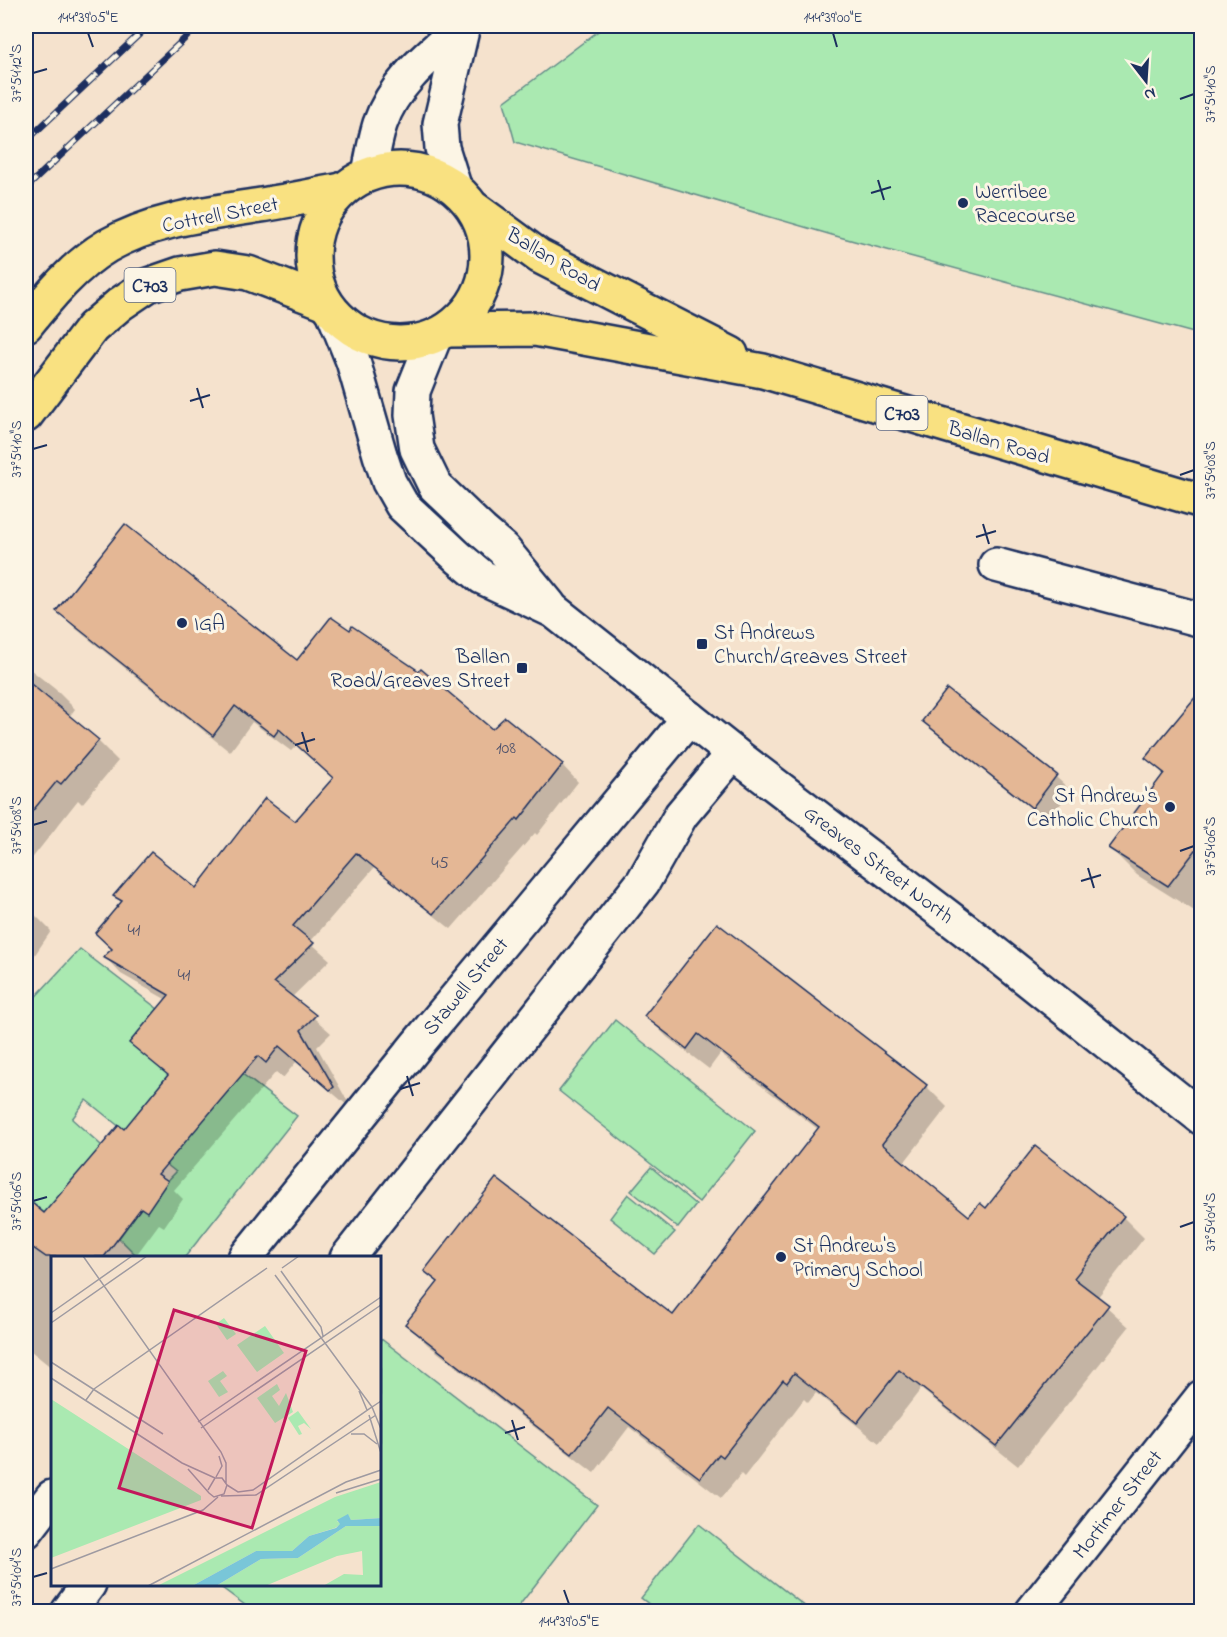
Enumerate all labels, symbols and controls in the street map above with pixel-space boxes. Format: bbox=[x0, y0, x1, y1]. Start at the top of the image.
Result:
text: 144°39'05"E bbox=[57, 7, 119, 29]
text: 144°39'00"E bbox=[804, 7, 863, 29]
text: 37°54'12"S bbox=[6, 44, 28, 102]
north arrow bbox=[1116, 51, 1176, 111]
text: 37°54'10"S bbox=[1200, 65, 1222, 123]
text: N bbox=[1141, 80, 1158, 107]
place label: Werribee Racecourse bbox=[975, 178, 1076, 232]
street label: Cottrell Street bbox=[160, 190, 281, 242]
marker: Werribee Racecourse bbox=[956, 196, 970, 210]
street label: Ballan Road bbox=[499, 220, 606, 301]
road number: C703 bbox=[124, 268, 176, 302]
road number: C703 bbox=[876, 396, 928, 430]
street label: Ballan Road bbox=[943, 414, 1053, 474]
text: 37°54'10"S bbox=[6, 420, 28, 478]
text: 37°54'08"S bbox=[1200, 441, 1222, 499]
place label: IGA bbox=[194, 610, 225, 640]
marker: IGA bbox=[175, 616, 189, 630]
place label: St Andrews Church/Greaves Street bbox=[714, 619, 907, 673]
marker: St Andrews Church/Greaves Street bbox=[695, 637, 709, 651]
place label: Ballan Road/Greaves Street bbox=[330, 643, 510, 697]
marker: Ballan Road/Greaves Street bbox=[515, 661, 529, 675]
house number: 108 bbox=[496, 736, 516, 762]
place label: St Andrew's Catholic Church bbox=[1027, 782, 1158, 836]
text: 37°54'08"S bbox=[6, 796, 28, 854]
street label: Greaves Street North bbox=[796, 799, 959, 932]
marker: St Andrew's Catholic Church bbox=[1163, 800, 1177, 814]
text: 37°54'06"S bbox=[1200, 816, 1222, 875]
house number: 45 bbox=[431, 851, 449, 877]
house number: 41 bbox=[127, 918, 141, 944]
street label: Stawell Street bbox=[416, 932, 517, 1043]
house number: 41 bbox=[177, 963, 191, 989]
text: 37°54'06"S bbox=[6, 1171, 28, 1230]
text: 37°54'04"S bbox=[1200, 1192, 1222, 1251]
place label: St Andrew's Primary School bbox=[793, 1232, 923, 1288]
marker: St Andrew's Primary School bbox=[774, 1250, 788, 1264]
inset map bbox=[51, 1256, 381, 1586]
street label: Mortimer Street bbox=[1066, 1444, 1171, 1566]
text: 37°54'04"S bbox=[6, 1547, 28, 1606]
text: 144°39'05"E bbox=[538, 1611, 600, 1633]

